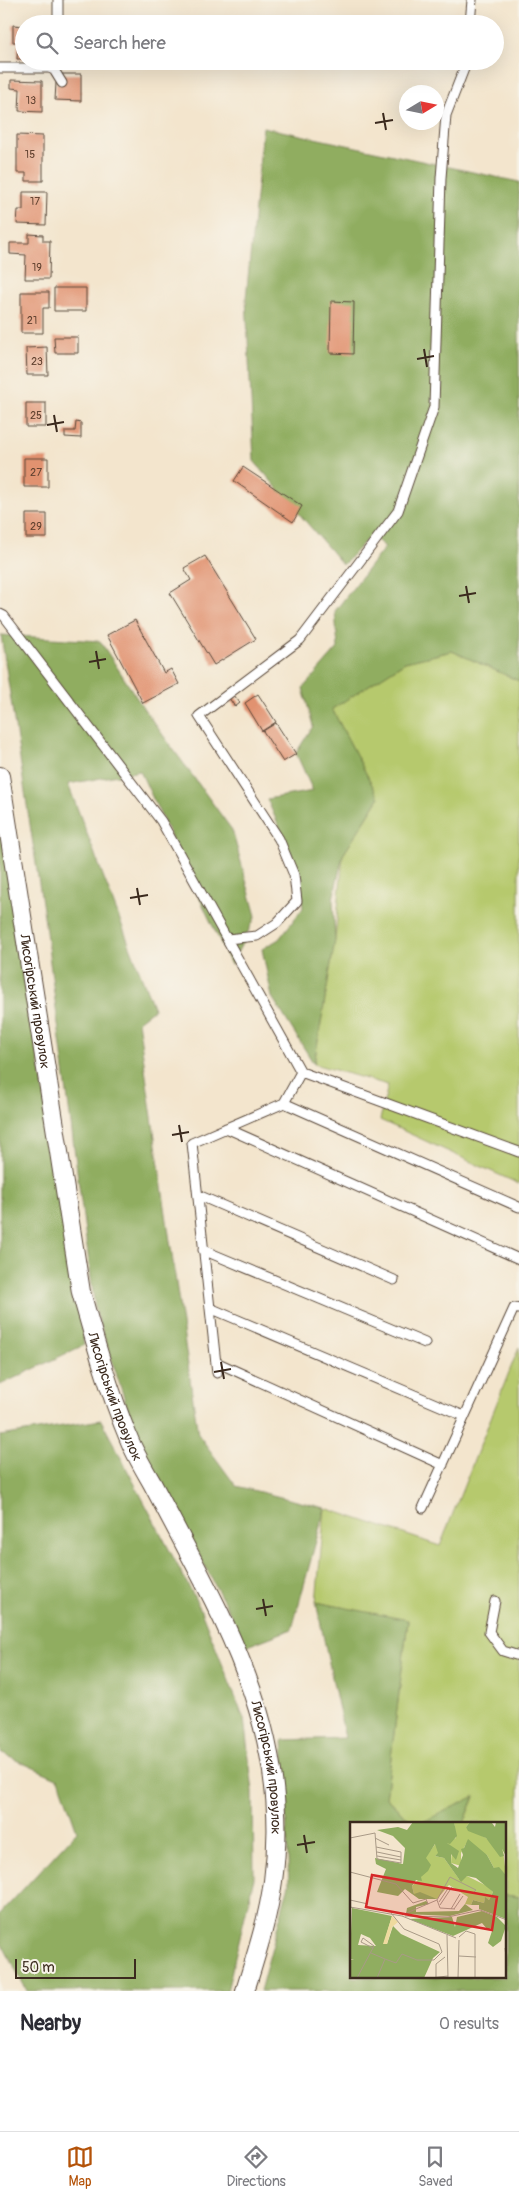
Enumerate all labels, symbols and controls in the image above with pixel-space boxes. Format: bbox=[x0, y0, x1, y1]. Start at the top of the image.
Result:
search box bbox=[15, 15, 504, 70]
icon: search bbox=[33, 29, 61, 57]
text: Search here bbox=[73, 31, 166, 55]
north arrow bbox=[399, 85, 444, 130]
house number: 13 bbox=[26, 94, 36, 107]
house number: 15 bbox=[25, 148, 35, 161]
house number: 17 bbox=[30, 195, 40, 208]
house number: 19 bbox=[32, 261, 42, 274]
house number: 21 bbox=[27, 314, 37, 327]
house number: 23 bbox=[31, 355, 43, 368]
house number: 25 bbox=[30, 409, 42, 422]
house number: 27 bbox=[30, 466, 42, 479]
house number: 29 bbox=[30, 520, 42, 533]
street label: Лисогірський провулок bbox=[16, 932, 54, 1070]
street label: Лисогірський провулок bbox=[84, 1329, 146, 1464]
street label: Лисогірський провулок bbox=[247, 1697, 285, 1835]
inset map bbox=[350, 1822, 506, 1978]
scale bar bbox=[15, 1956, 136, 1979]
text: 50 m bbox=[22, 1959, 55, 1976]
text: Nearby bbox=[20, 2010, 81, 2037]
text: 0 results bbox=[439, 2014, 499, 2034]
tab: Map bbox=[66, 2143, 94, 2190]
tab: Directions bbox=[226, 2143, 286, 2190]
tab: Saved bbox=[418, 2143, 453, 2190]

